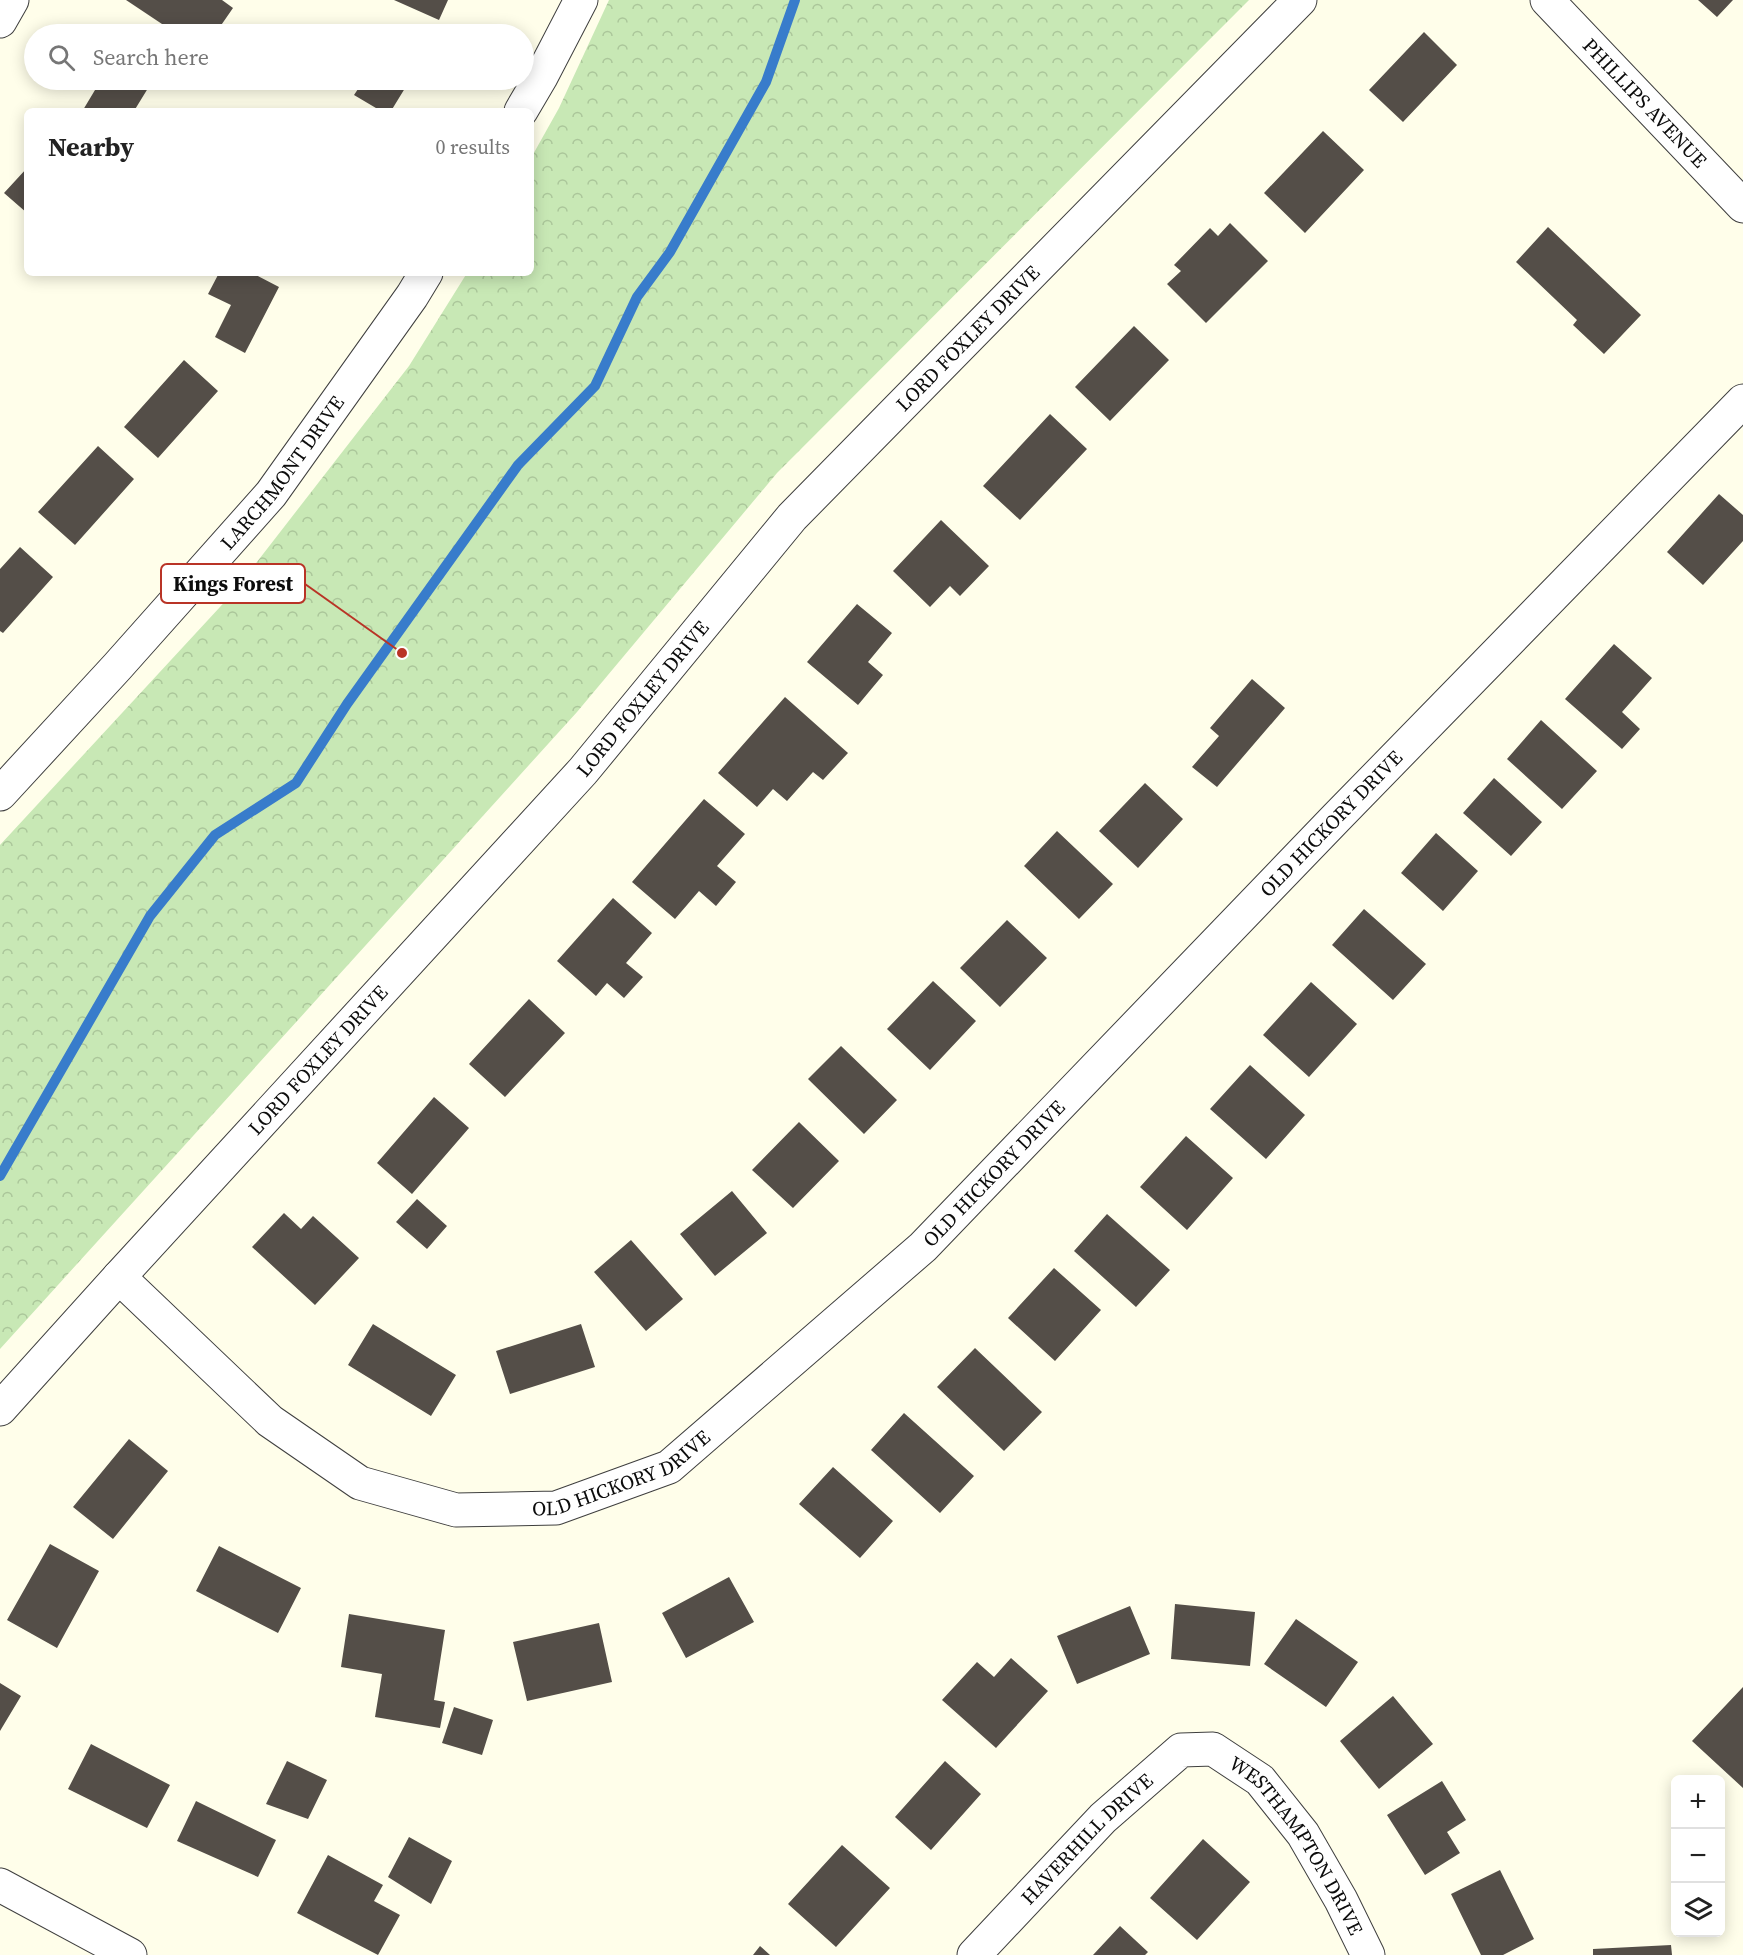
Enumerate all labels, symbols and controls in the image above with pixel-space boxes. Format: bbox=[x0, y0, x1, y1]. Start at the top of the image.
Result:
search box bbox=[24, 24, 534, 90]
street label: PHILLIPS AVENUE bbox=[1576, 32, 1713, 174]
icon: search bbox=[45, 41, 78, 74]
text: Search here bbox=[93, 42, 209, 72]
text: Nearby bbox=[48, 129, 134, 165]
text: 0 results bbox=[435, 133, 510, 161]
street label: LORD FOXLEY DRIVE bbox=[890, 259, 1046, 417]
street label: LARCHMONT DRIVE bbox=[214, 390, 351, 556]
callout: Kings Forest bbox=[161, 564, 305, 603]
text: Kings Forest bbox=[173, 569, 293, 598]
street label: LORD FOXLEY DRIVE bbox=[570, 615, 715, 783]
street label: OLD HICKORY DRIVE bbox=[1253, 744, 1409, 903]
street label: LORD FOXLEY DRIVE bbox=[242, 979, 394, 1141]
street label: OLD HICKORY DRIVE bbox=[916, 1094, 1071, 1253]
street label: OLD HICKORY DRIVE bbox=[532, 1424, 716, 1522]
street label: WESTHAMPTON DRIVE bbox=[1224, 1749, 1370, 1940]
street label: HAVERHILL DRIVE bbox=[1014, 1767, 1159, 1911]
map controls bbox=[1671, 1775, 1725, 1937]
button: + bbox=[1671, 1775, 1725, 1829]
button: − bbox=[1671, 1829, 1725, 1883]
button: layers bbox=[1671, 1883, 1725, 1937]

